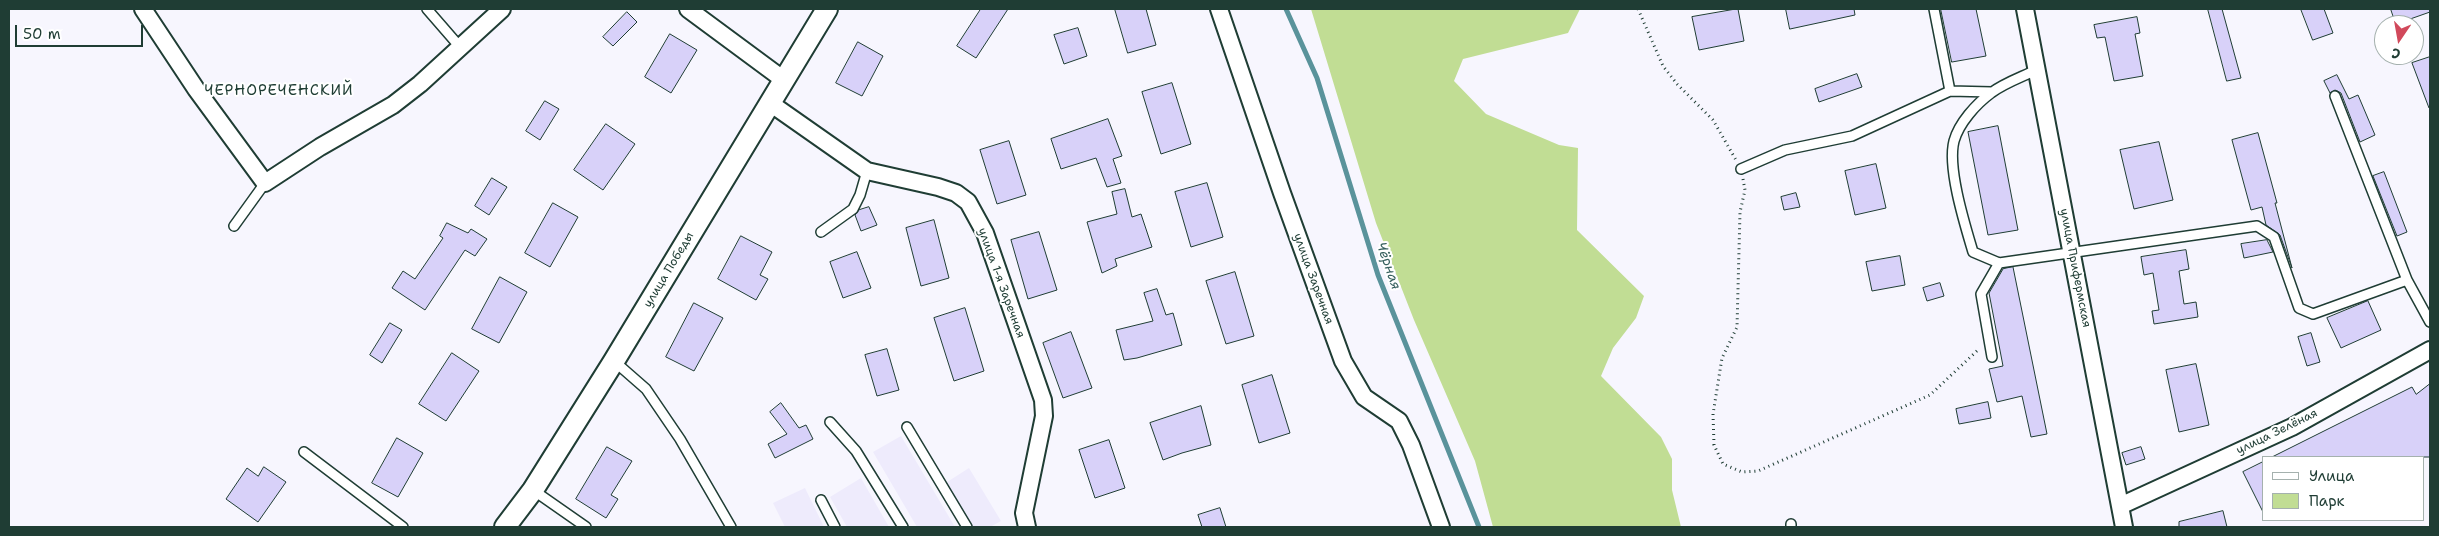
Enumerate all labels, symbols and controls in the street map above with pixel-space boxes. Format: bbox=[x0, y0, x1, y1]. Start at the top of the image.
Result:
scale bar bbox=[18, 15, 145, 47]
north arrow bbox=[2374, 15, 2424, 65]
text: 50 m bbox=[23, 24, 61, 44]
text: С bbox=[2390, 44, 2402, 63]
district label: ЧЕРНОРЕЧЕНСКИЙ bbox=[202, 82, 356, 100]
street label: улица Прифермская bbox=[2056, 207, 2094, 329]
street label: улица 1-я Заречная bbox=[974, 226, 1028, 340]
street label: улица Победы bbox=[641, 230, 697, 310]
street label: улица Заречная bbox=[1290, 232, 1336, 326]
water label: Чёрная bbox=[1372, 240, 1404, 292]
street label: улица Зелёная bbox=[2234, 406, 2320, 458]
legend bbox=[2262, 456, 2424, 521]
text: Улица bbox=[2309, 466, 2354, 486]
text: Парк bbox=[2309, 491, 2345, 511]

